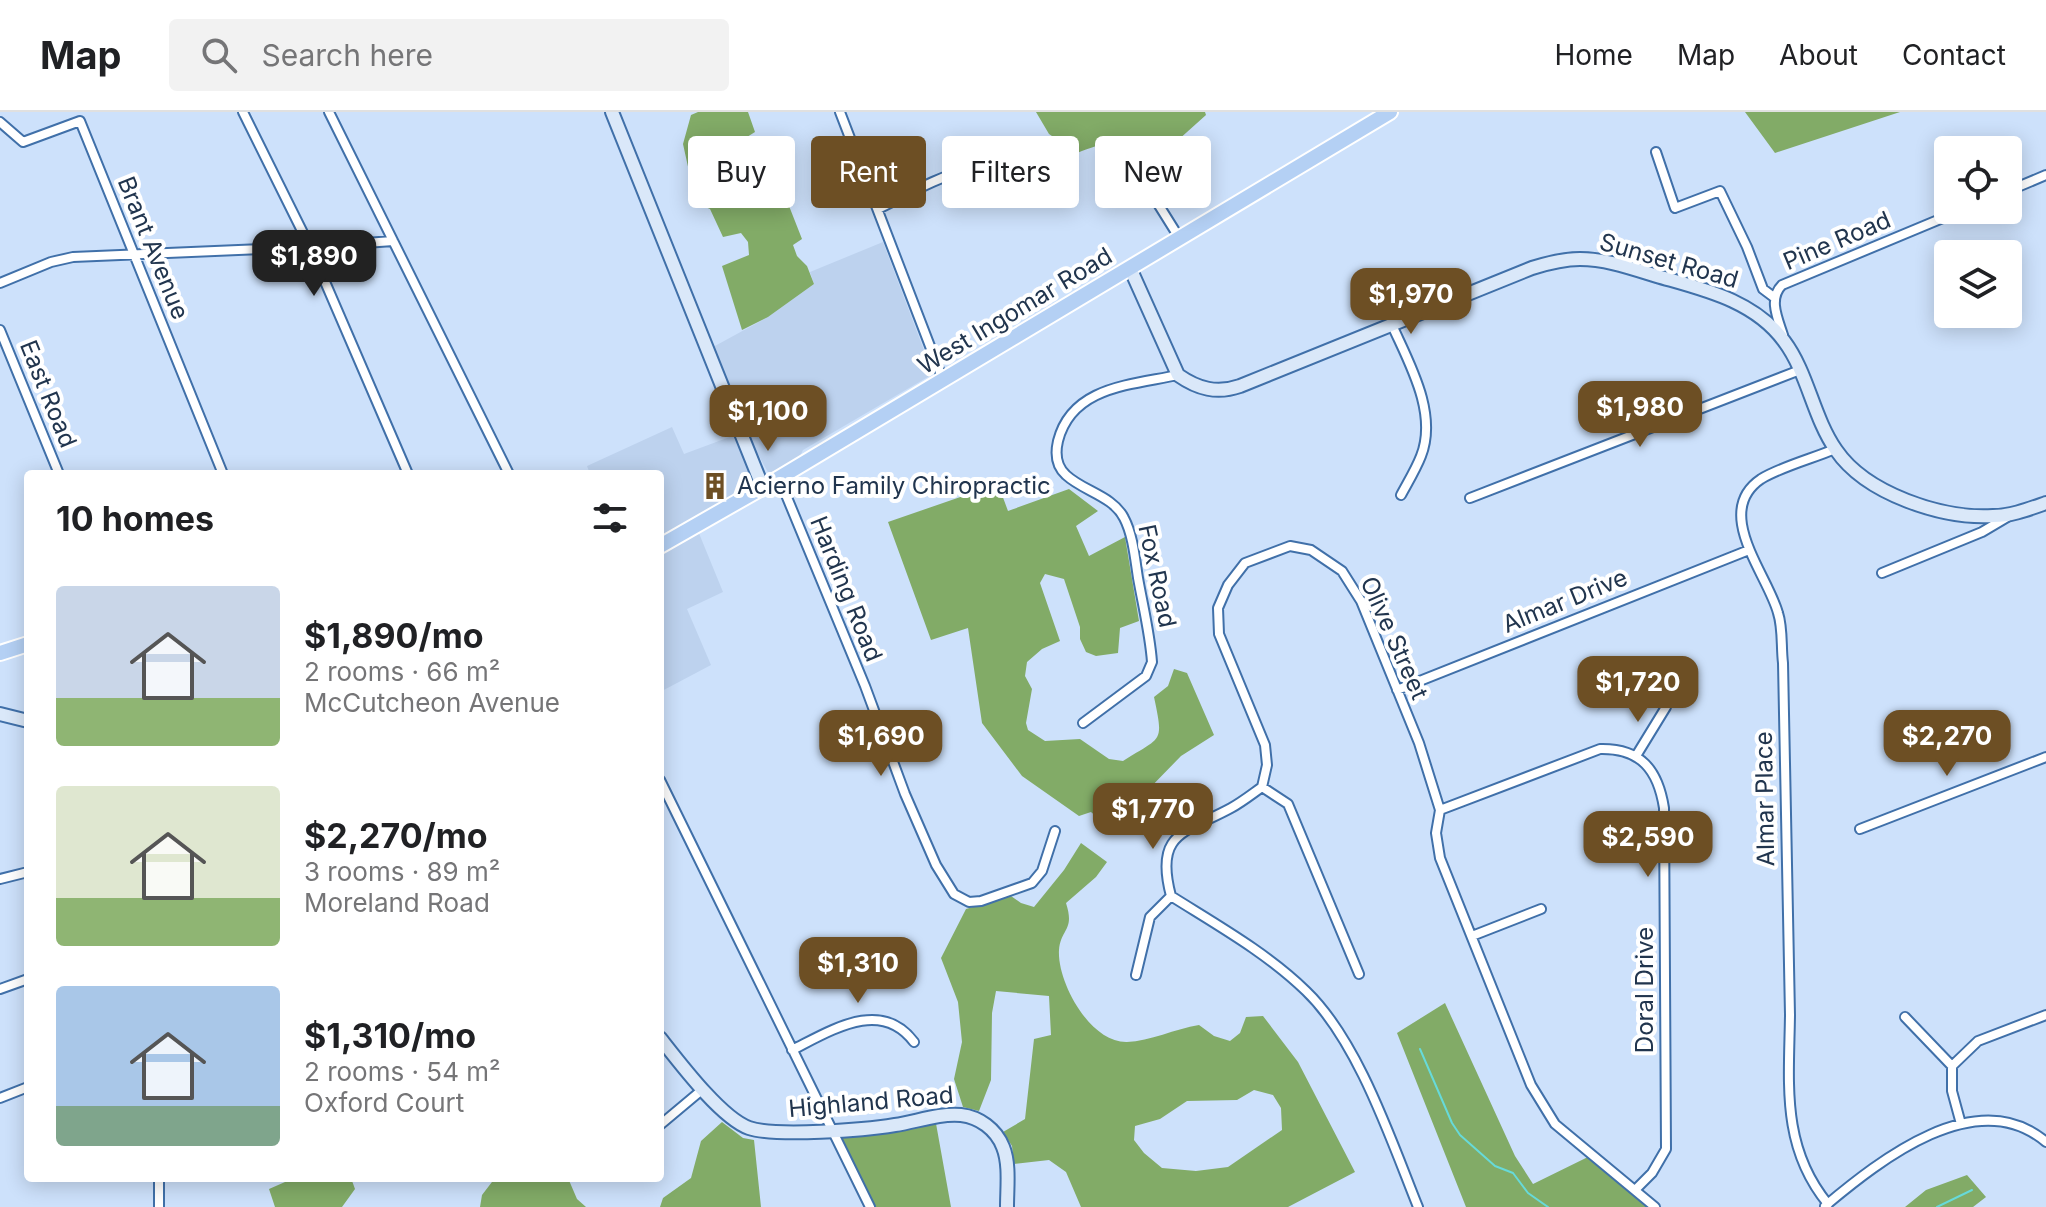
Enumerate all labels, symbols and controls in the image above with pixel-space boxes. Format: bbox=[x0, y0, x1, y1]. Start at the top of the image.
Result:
search box bbox=[169, 19, 729, 91]
text: Map bbox=[40, 32, 121, 78]
icon: search bbox=[197, 33, 241, 77]
text: Search here bbox=[261, 37, 433, 73]
text: Home bbox=[1554, 38, 1633, 72]
text: Map bbox=[1677, 38, 1735, 72]
text: About bbox=[1779, 38, 1858, 72]
text: Contact bbox=[1902, 38, 2006, 72]
chip: Buy bbox=[688, 136, 795, 208]
chip: Rent bbox=[811, 136, 926, 208]
chip: Filters bbox=[942, 136, 1079, 208]
chip: New bbox=[1095, 136, 1211, 208]
map controls bbox=[1934, 136, 2022, 328]
button: locate bbox=[1934, 136, 2022, 224]
street label: Brant Avenue bbox=[112, 172, 195, 323]
street label: Pine Road bbox=[1779, 205, 1895, 276]
street label: Sunset Road bbox=[1596, 227, 1742, 294]
pin: $1,890 bbox=[249, 230, 379, 298]
text: $1,890 bbox=[270, 240, 358, 271]
button: layers bbox=[1934, 240, 2022, 328]
street label: West Ingomar Road bbox=[912, 241, 1117, 380]
pin: $1,970 bbox=[1346, 268, 1476, 336]
text: $1,970 bbox=[1368, 278, 1454, 309]
street label: East Road bbox=[14, 336, 83, 452]
pin: $1,980 bbox=[1575, 381, 1705, 449]
pin: $1,100 bbox=[703, 385, 833, 453]
text: $1,980 bbox=[1596, 391, 1684, 422]
text: $1,100 bbox=[728, 395, 808, 426]
building icon: Acierno Family Chiropractic bbox=[700, 471, 730, 501]
place label: Acierno Family Chiropractic bbox=[737, 471, 1051, 500]
icon: filters bbox=[588, 496, 632, 540]
text: 10 homes bbox=[56, 498, 214, 539]
street label: Harding Road bbox=[804, 512, 889, 666]
street label: Fox Road bbox=[1132, 522, 1183, 630]
street label: Almar Drive bbox=[1498, 562, 1632, 639]
street label: Olive Street bbox=[1354, 572, 1434, 704]
text: $1,890/mo bbox=[304, 615, 484, 656]
icon: home bbox=[120, 618, 216, 714]
text: 2 rooms · 66 m² bbox=[304, 656, 500, 687]
pin: $1,720 bbox=[1573, 656, 1703, 724]
text: $1,720 bbox=[1595, 666, 1681, 697]
text: McCutcheon Avenue bbox=[304, 687, 560, 718]
pin: $1,690 bbox=[816, 710, 946, 778]
pin: $2,270 bbox=[1882, 710, 2012, 778]
text: $1,690 bbox=[837, 720, 925, 751]
text: $2,270 bbox=[1902, 720, 1992, 751]
street label: Almar Place bbox=[1749, 731, 1780, 867]
pin: $1,770 bbox=[1088, 783, 1218, 851]
text: $1,770 bbox=[1111, 793, 1195, 824]
pin: $2,590 bbox=[1583, 811, 1713, 879]
text: $2,270/mo bbox=[304, 815, 488, 856]
icon: home bbox=[120, 818, 216, 914]
text: $2,590 bbox=[1602, 821, 1694, 852]
text: 3 rooms · 89 m² bbox=[304, 856, 500, 887]
text: Moreland Road bbox=[304, 887, 490, 918]
street label: Doral Drive bbox=[1630, 927, 1659, 1053]
pin: $1,310 bbox=[793, 937, 923, 1005]
text: $1,310 bbox=[817, 947, 899, 978]
text: $1,310/mo bbox=[304, 1015, 476, 1056]
icon: home bbox=[120, 1018, 216, 1114]
text: 2 rooms · 54 m² bbox=[304, 1056, 501, 1087]
street label: Highland Road bbox=[787, 1080, 955, 1123]
text: Oxford Court bbox=[304, 1087, 464, 1118]

